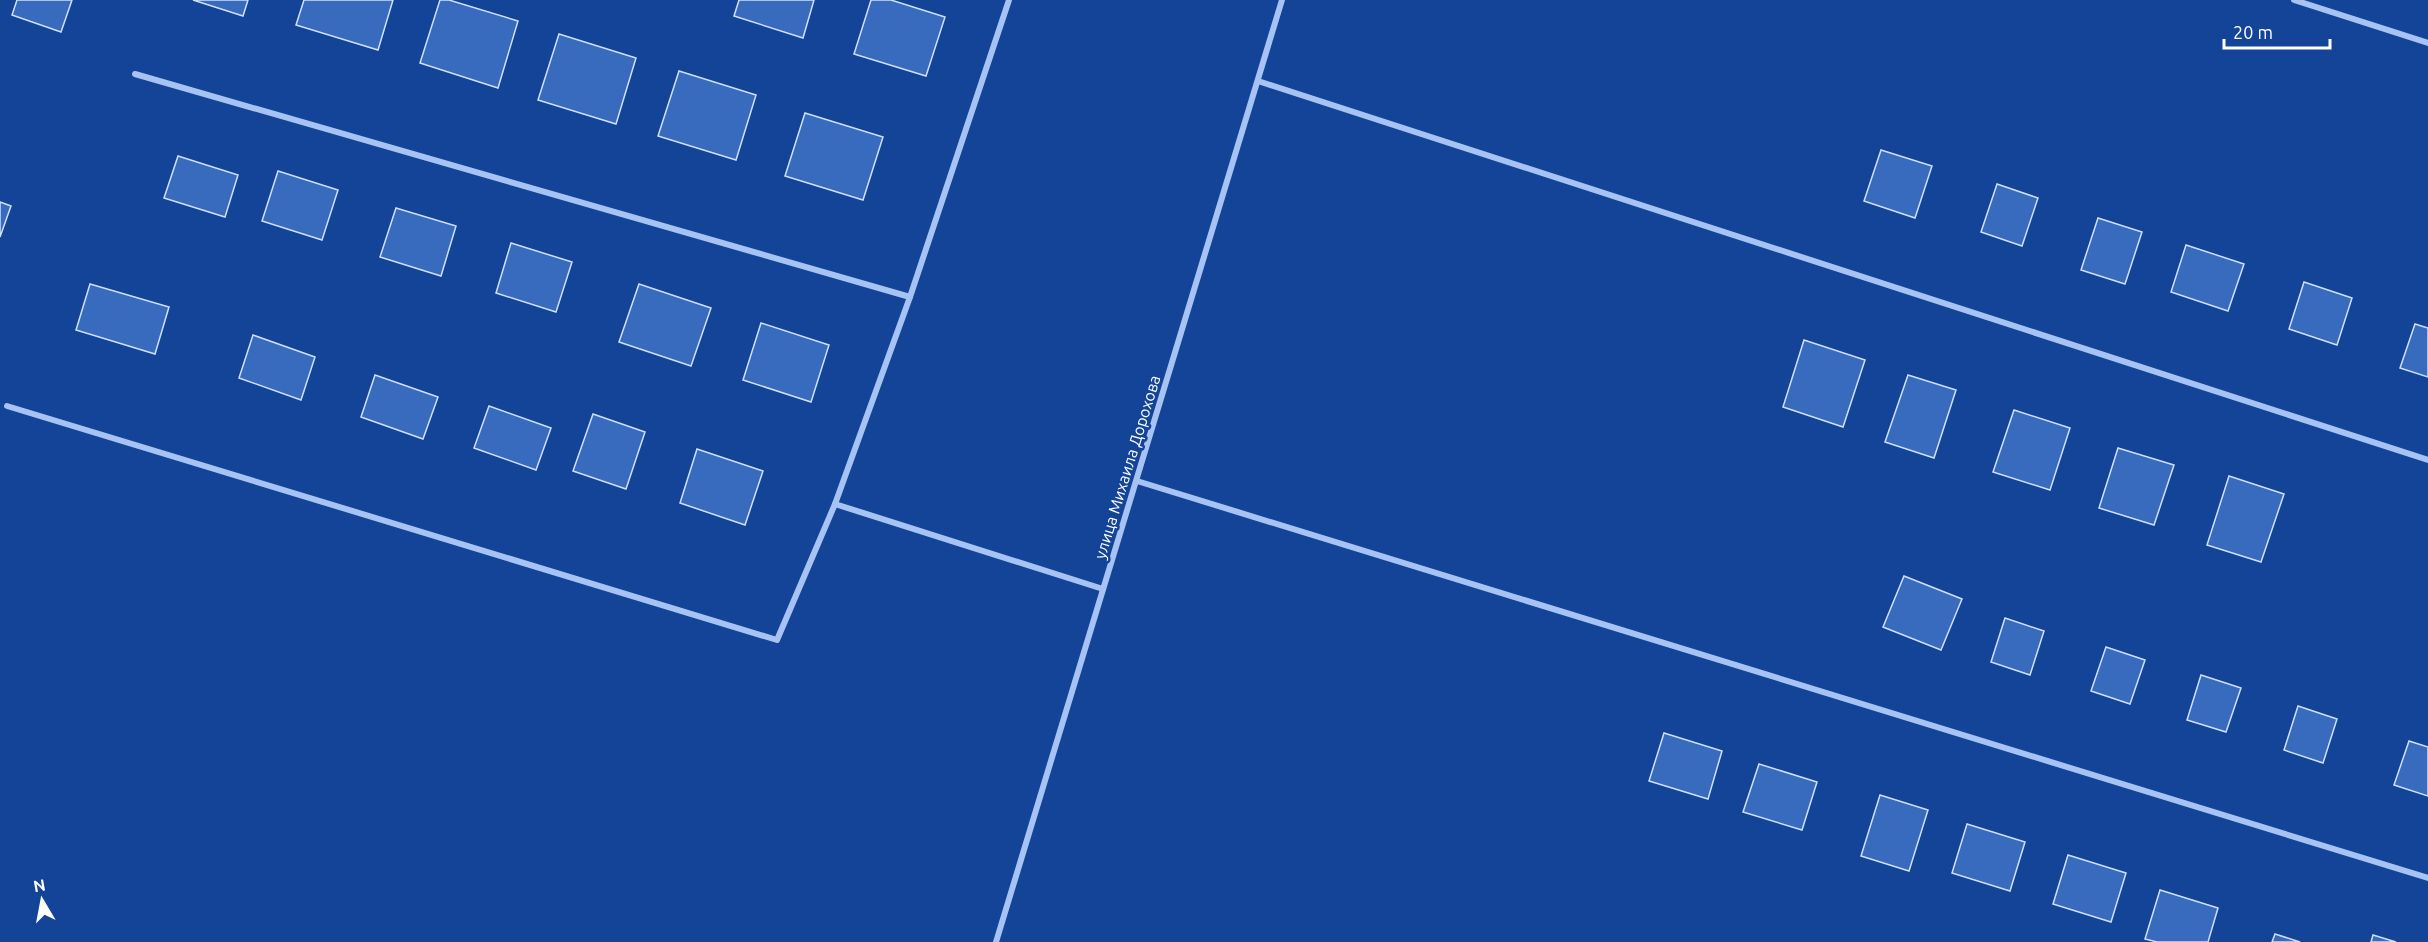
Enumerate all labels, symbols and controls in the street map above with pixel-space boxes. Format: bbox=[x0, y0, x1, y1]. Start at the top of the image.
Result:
scale bar bbox=[2224, 12, 2330, 50]
text: 20 m bbox=[2233, 22, 2273, 42]
street label: улица Михаила Дорохова bbox=[1090, 373, 1164, 561]
north arrow bbox=[12, 870, 72, 930]
text: N bbox=[32, 875, 47, 895]

